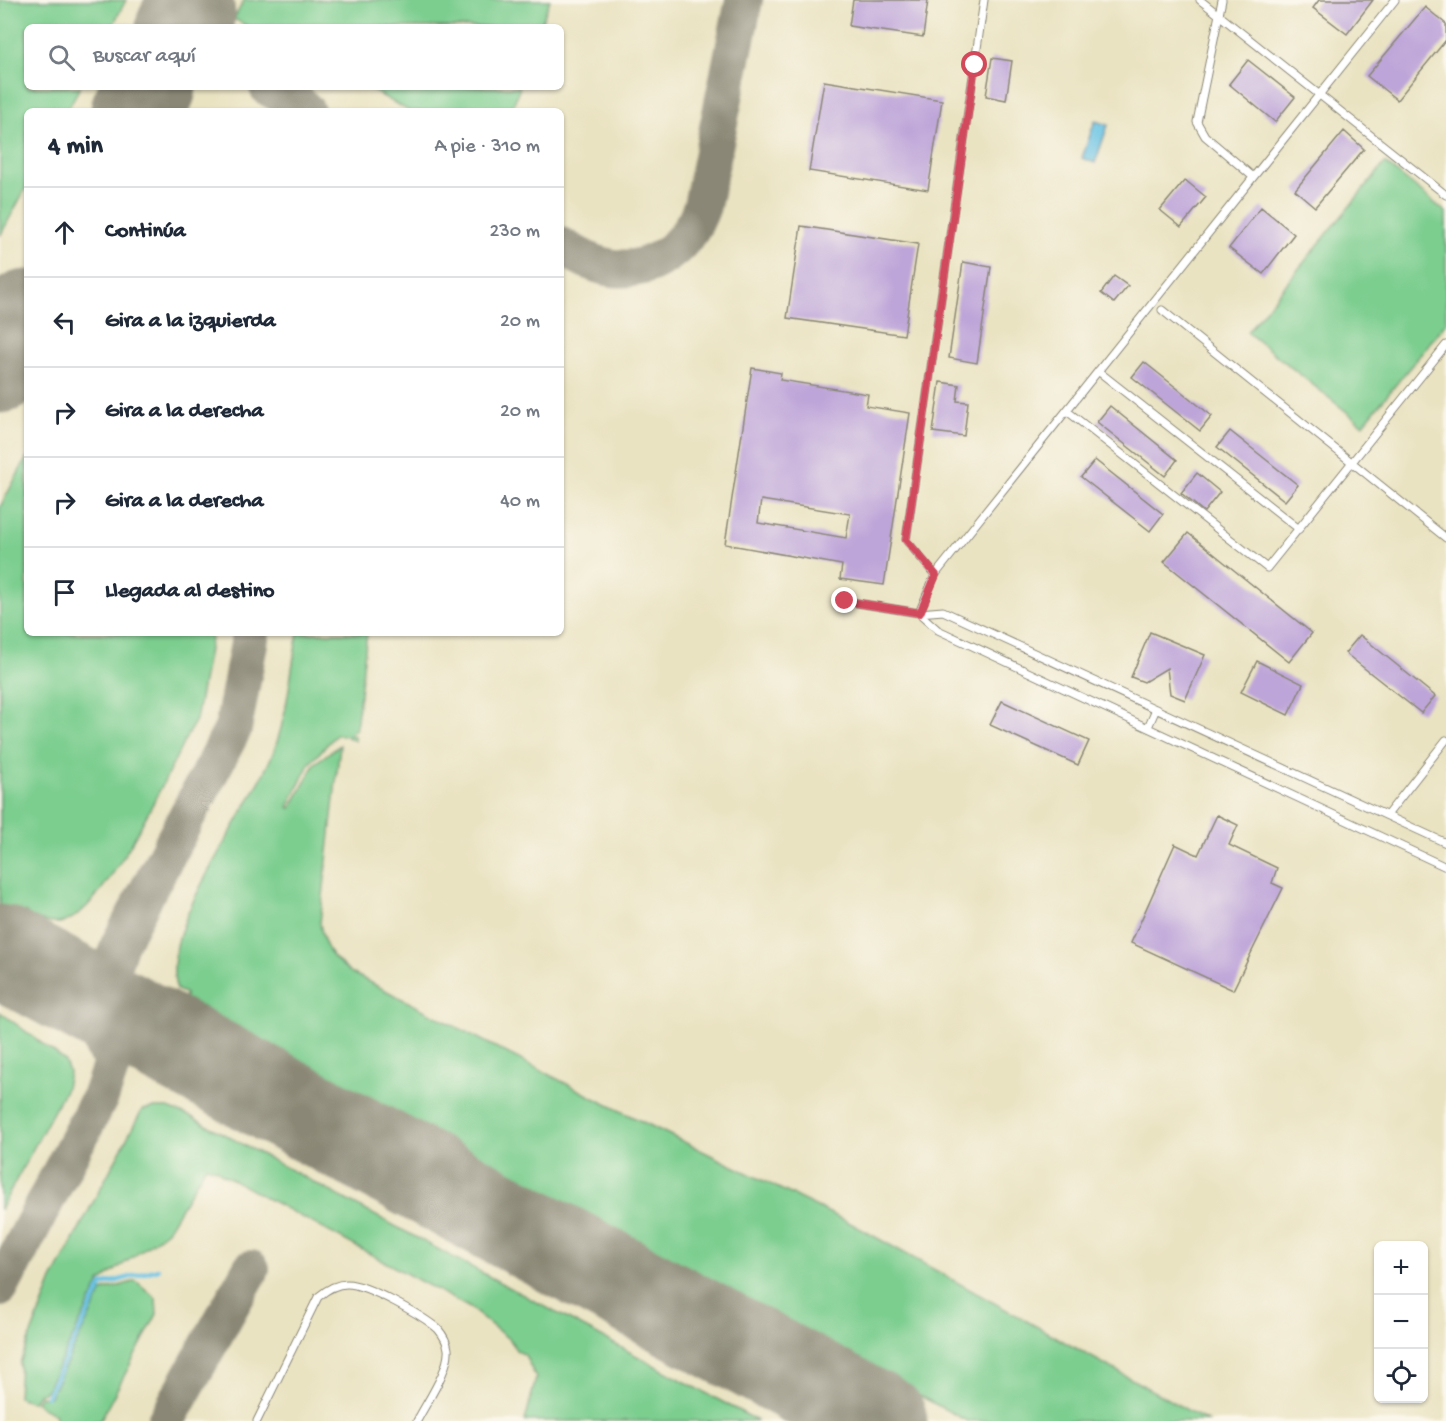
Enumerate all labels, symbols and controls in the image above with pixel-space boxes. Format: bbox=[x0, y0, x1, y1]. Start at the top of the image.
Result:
search box bbox=[24, 24, 564, 90]
icon: search bbox=[45, 41, 78, 74]
text: Buscar aquí bbox=[93, 44, 196, 70]
route start bbox=[961, 51, 987, 77]
text: 4 min bbox=[48, 132, 103, 163]
text: A pie · 310 m bbox=[434, 136, 540, 159]
icon: ahead bbox=[48, 216, 81, 249]
text: Continúa bbox=[105, 219, 186, 245]
text: 230 m bbox=[490, 221, 540, 244]
icon: left bbox=[48, 306, 81, 339]
text: Gira a la izquierda bbox=[105, 309, 276, 335]
text: 20 m bbox=[500, 311, 540, 334]
icon: right bbox=[48, 396, 81, 429]
text: Gira a la derecha bbox=[105, 399, 263, 425]
text: 20 m bbox=[500, 401, 540, 424]
icon: right bbox=[48, 486, 81, 519]
text: Gira a la derecha bbox=[105, 489, 263, 515]
text: 40 m bbox=[500, 491, 540, 514]
icon: arrive bbox=[48, 576, 81, 609]
text: Llegada al destino bbox=[105, 579, 275, 605]
route end bbox=[831, 587, 857, 613]
map controls bbox=[1374, 1241, 1428, 1403]
button: + bbox=[1374, 1241, 1428, 1295]
button: − bbox=[1374, 1295, 1428, 1349]
button: locate bbox=[1374, 1349, 1428, 1403]

